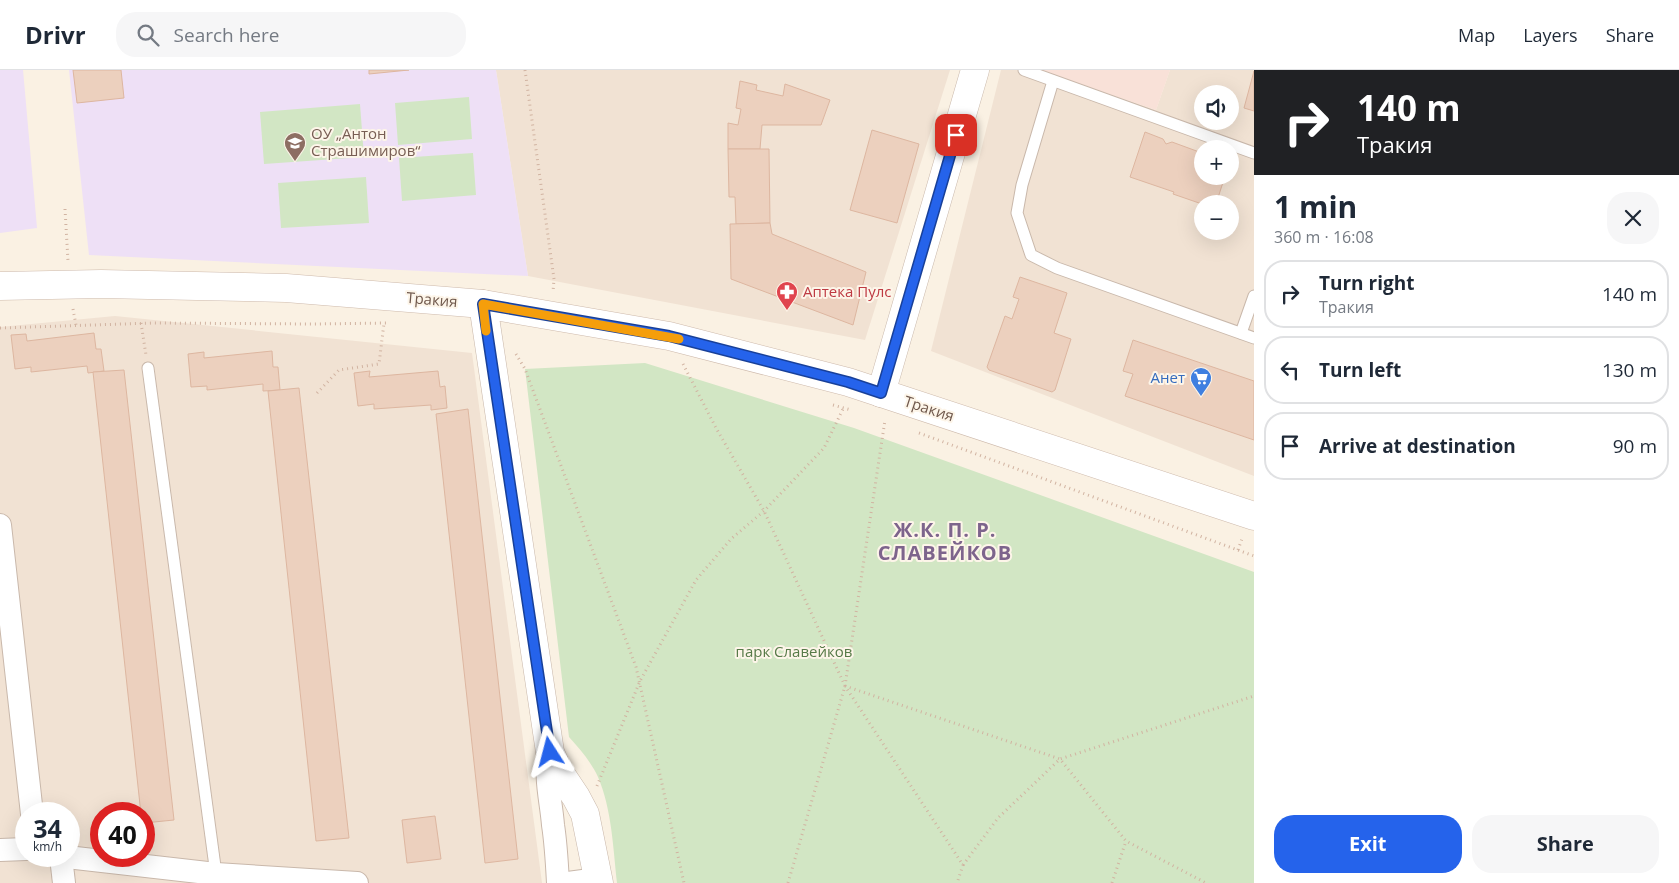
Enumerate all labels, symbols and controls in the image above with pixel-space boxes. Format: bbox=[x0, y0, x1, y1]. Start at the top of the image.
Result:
search box bbox=[116, 12, 466, 57]
text: Drivr bbox=[25, 18, 86, 51]
icon: search bbox=[134, 21, 162, 49]
text: Search here bbox=[174, 22, 279, 48]
text: Map bbox=[1458, 23, 1495, 47]
text: Layers bbox=[1523, 23, 1578, 47]
text: Share bbox=[1606, 23, 1654, 47]
text: 140 m bbox=[1357, 84, 1461, 131]
map controls bbox=[1194, 85, 1239, 240]
button: sound bbox=[1194, 85, 1239, 130]
icon: right bbox=[1274, 90, 1339, 155]
pin bbox=[935, 114, 977, 156]
icon: arrive bbox=[942, 121, 970, 149]
place label: ОУ „Антон Страшимиров“ bbox=[311, 123, 421, 160]
text: Тракия bbox=[1357, 129, 1432, 159]
school or university icon: ОУ „Антон Страшимиров“ bbox=[283, 131, 307, 162]
button: + bbox=[1194, 140, 1239, 185]
text: 1 min bbox=[1274, 186, 1357, 227]
button: close bbox=[1607, 192, 1659, 244]
button: − bbox=[1194, 195, 1239, 240]
text: 360 m · 16:08 bbox=[1274, 226, 1374, 248]
text: Turn right bbox=[1319, 270, 1414, 296]
pharmacy icon: Аптека Пулс bbox=[775, 280, 799, 311]
icon: right bbox=[1276, 280, 1304, 308]
place label: Аптека Пулс bbox=[803, 281, 891, 301]
text: 140 m bbox=[1602, 281, 1657, 307]
street label: Тракия bbox=[406, 287, 459, 311]
text: Тракия bbox=[1319, 296, 1374, 318]
icon: left bbox=[1276, 356, 1304, 384]
text: Turn left bbox=[1319, 357, 1401, 383]
text: 130 m bbox=[1602, 357, 1657, 383]
supermarket icon: Анет bbox=[1189, 366, 1213, 397]
place label: Анет bbox=[1151, 367, 1185, 387]
street label: Тракия bbox=[902, 391, 957, 425]
icon: arrive bbox=[1276, 432, 1304, 460]
text: Arrive at destination bbox=[1319, 433, 1516, 459]
text: 90 m bbox=[1613, 433, 1657, 459]
district label: Ж.К. П. Р. СЛАВЕЙКОВ bbox=[878, 516, 1012, 566]
park label: парк Славейков bbox=[736, 641, 852, 661]
position arrow bbox=[523, 725, 575, 777]
speed limit sign: 40 bbox=[90, 802, 155, 867]
text: 34 bbox=[33, 811, 62, 845]
button: Exit bbox=[1274, 815, 1462, 873]
button: Share bbox=[1472, 815, 1659, 873]
text: km/h bbox=[33, 838, 62, 855]

